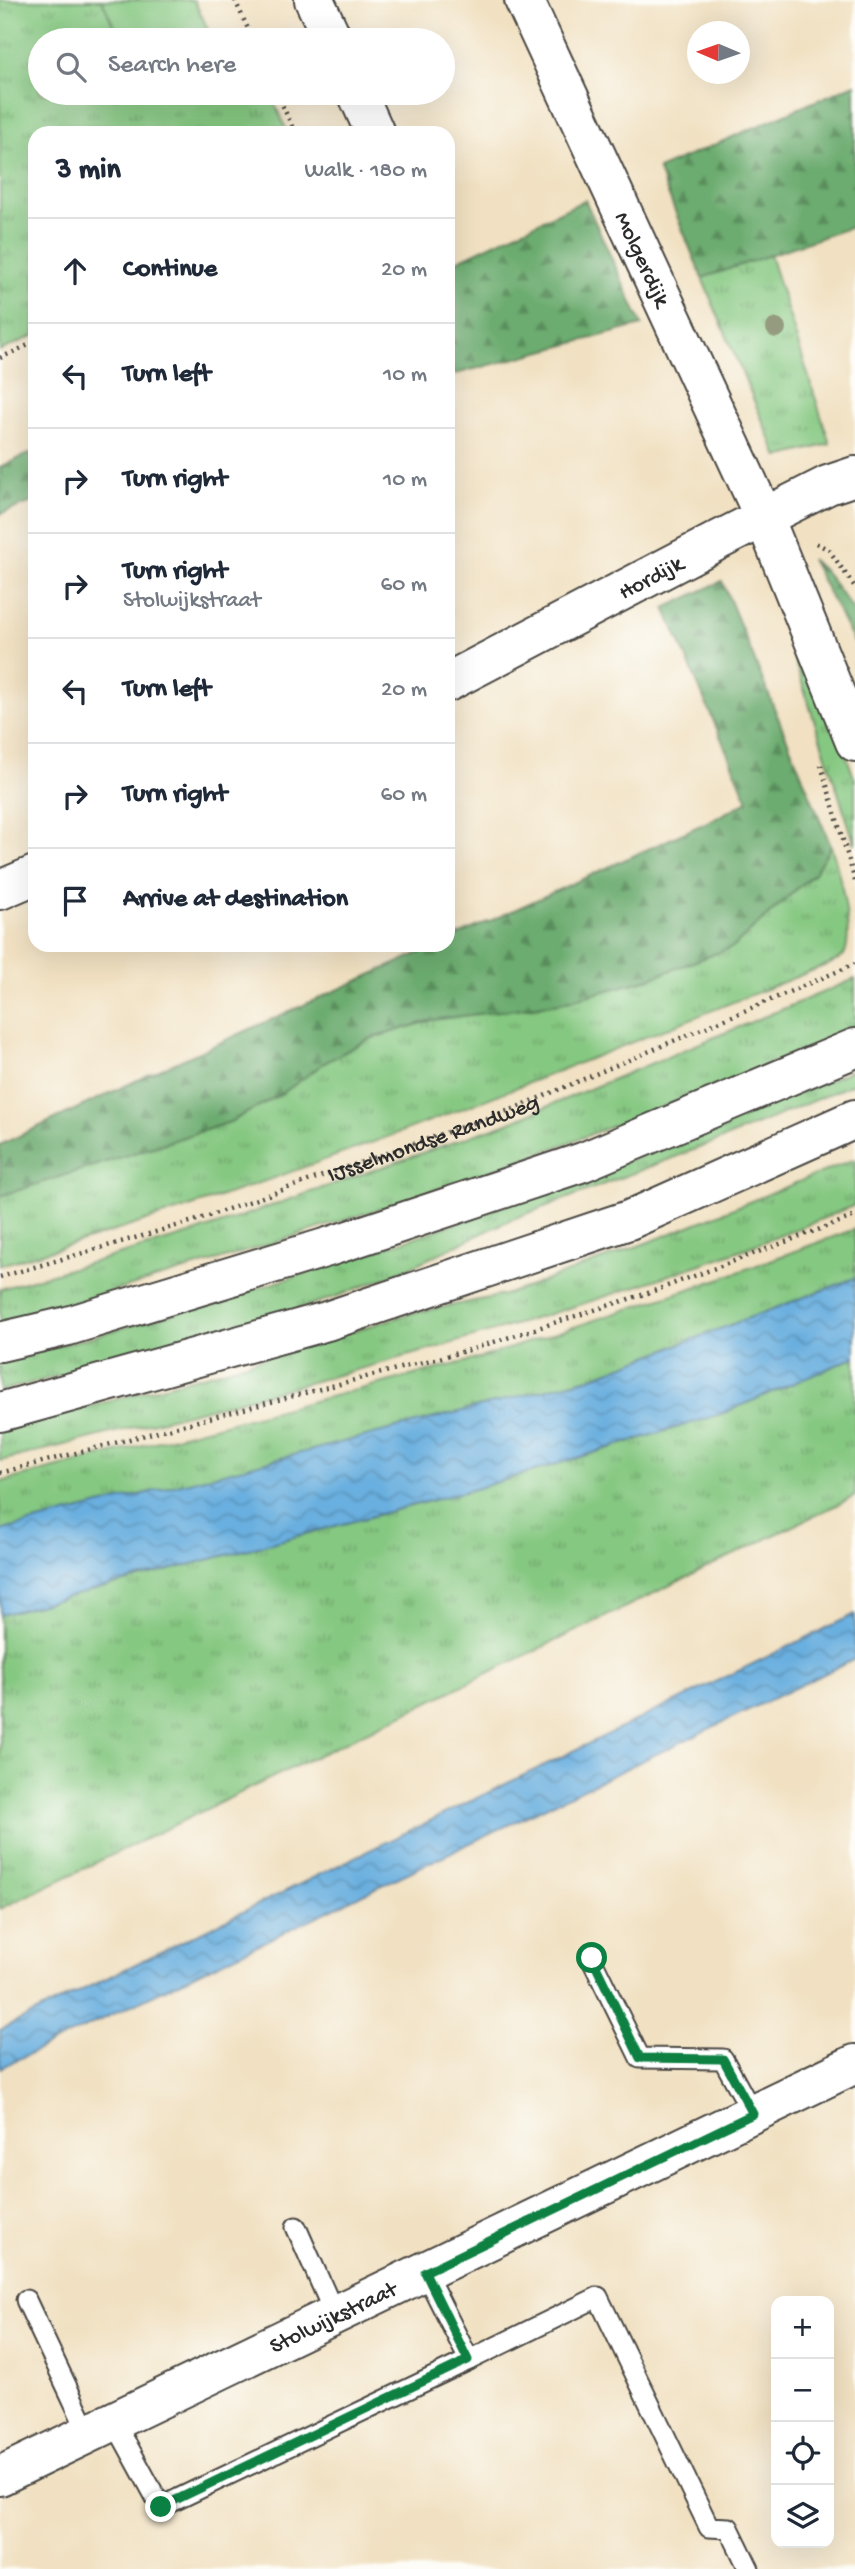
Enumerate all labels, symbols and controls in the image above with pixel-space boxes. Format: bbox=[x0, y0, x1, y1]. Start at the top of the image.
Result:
north arrow bbox=[687, 21, 750, 84]
search box bbox=[28, 28, 455, 105]
icon: search bbox=[52, 48, 90, 86]
text: Search here bbox=[108, 51, 236, 82]
text: 3 min bbox=[56, 154, 121, 189]
text: Walk · 180 m bbox=[305, 158, 427, 185]
street label: Molgerdijk bbox=[607, 208, 676, 314]
icon: ahead bbox=[56, 252, 94, 290]
text: Continue bbox=[123, 255, 217, 286]
text: 20 m bbox=[381, 257, 427, 284]
icon: left bbox=[56, 357, 94, 395]
text: Turn left bbox=[123, 360, 211, 391]
text: 10 m bbox=[383, 362, 427, 389]
icon: right bbox=[56, 462, 94, 500]
text: Turn right bbox=[123, 465, 227, 496]
text: 10 m bbox=[383, 467, 427, 494]
street label: Hordijk bbox=[615, 550, 691, 607]
text: Turn right bbox=[123, 557, 227, 588]
icon: right bbox=[56, 567, 94, 605]
text: 60 m bbox=[381, 572, 427, 599]
text: Stolwijkstraat bbox=[123, 588, 261, 615]
icon: left bbox=[56, 672, 94, 710]
text: Turn left bbox=[123, 675, 211, 706]
text: 20 m bbox=[381, 677, 427, 704]
icon: right bbox=[56, 777, 94, 815]
text: Turn right bbox=[123, 780, 227, 811]
text: 60 m bbox=[381, 782, 427, 809]
icon: arrive bbox=[56, 882, 94, 920]
text: Arrive at destination bbox=[123, 885, 348, 916]
street label: IJsselmondse Randweg bbox=[325, 1090, 544, 1190]
route start bbox=[576, 1942, 607, 1973]
street label: Stolwijkstraat bbox=[266, 2276, 403, 2361]
map controls bbox=[771, 2296, 834, 2548]
button: + bbox=[771, 2296, 834, 2359]
button: − bbox=[771, 2359, 834, 2422]
button: locate bbox=[771, 2422, 834, 2485]
button: layers bbox=[771, 2485, 834, 2548]
route end bbox=[145, 2491, 176, 2522]

